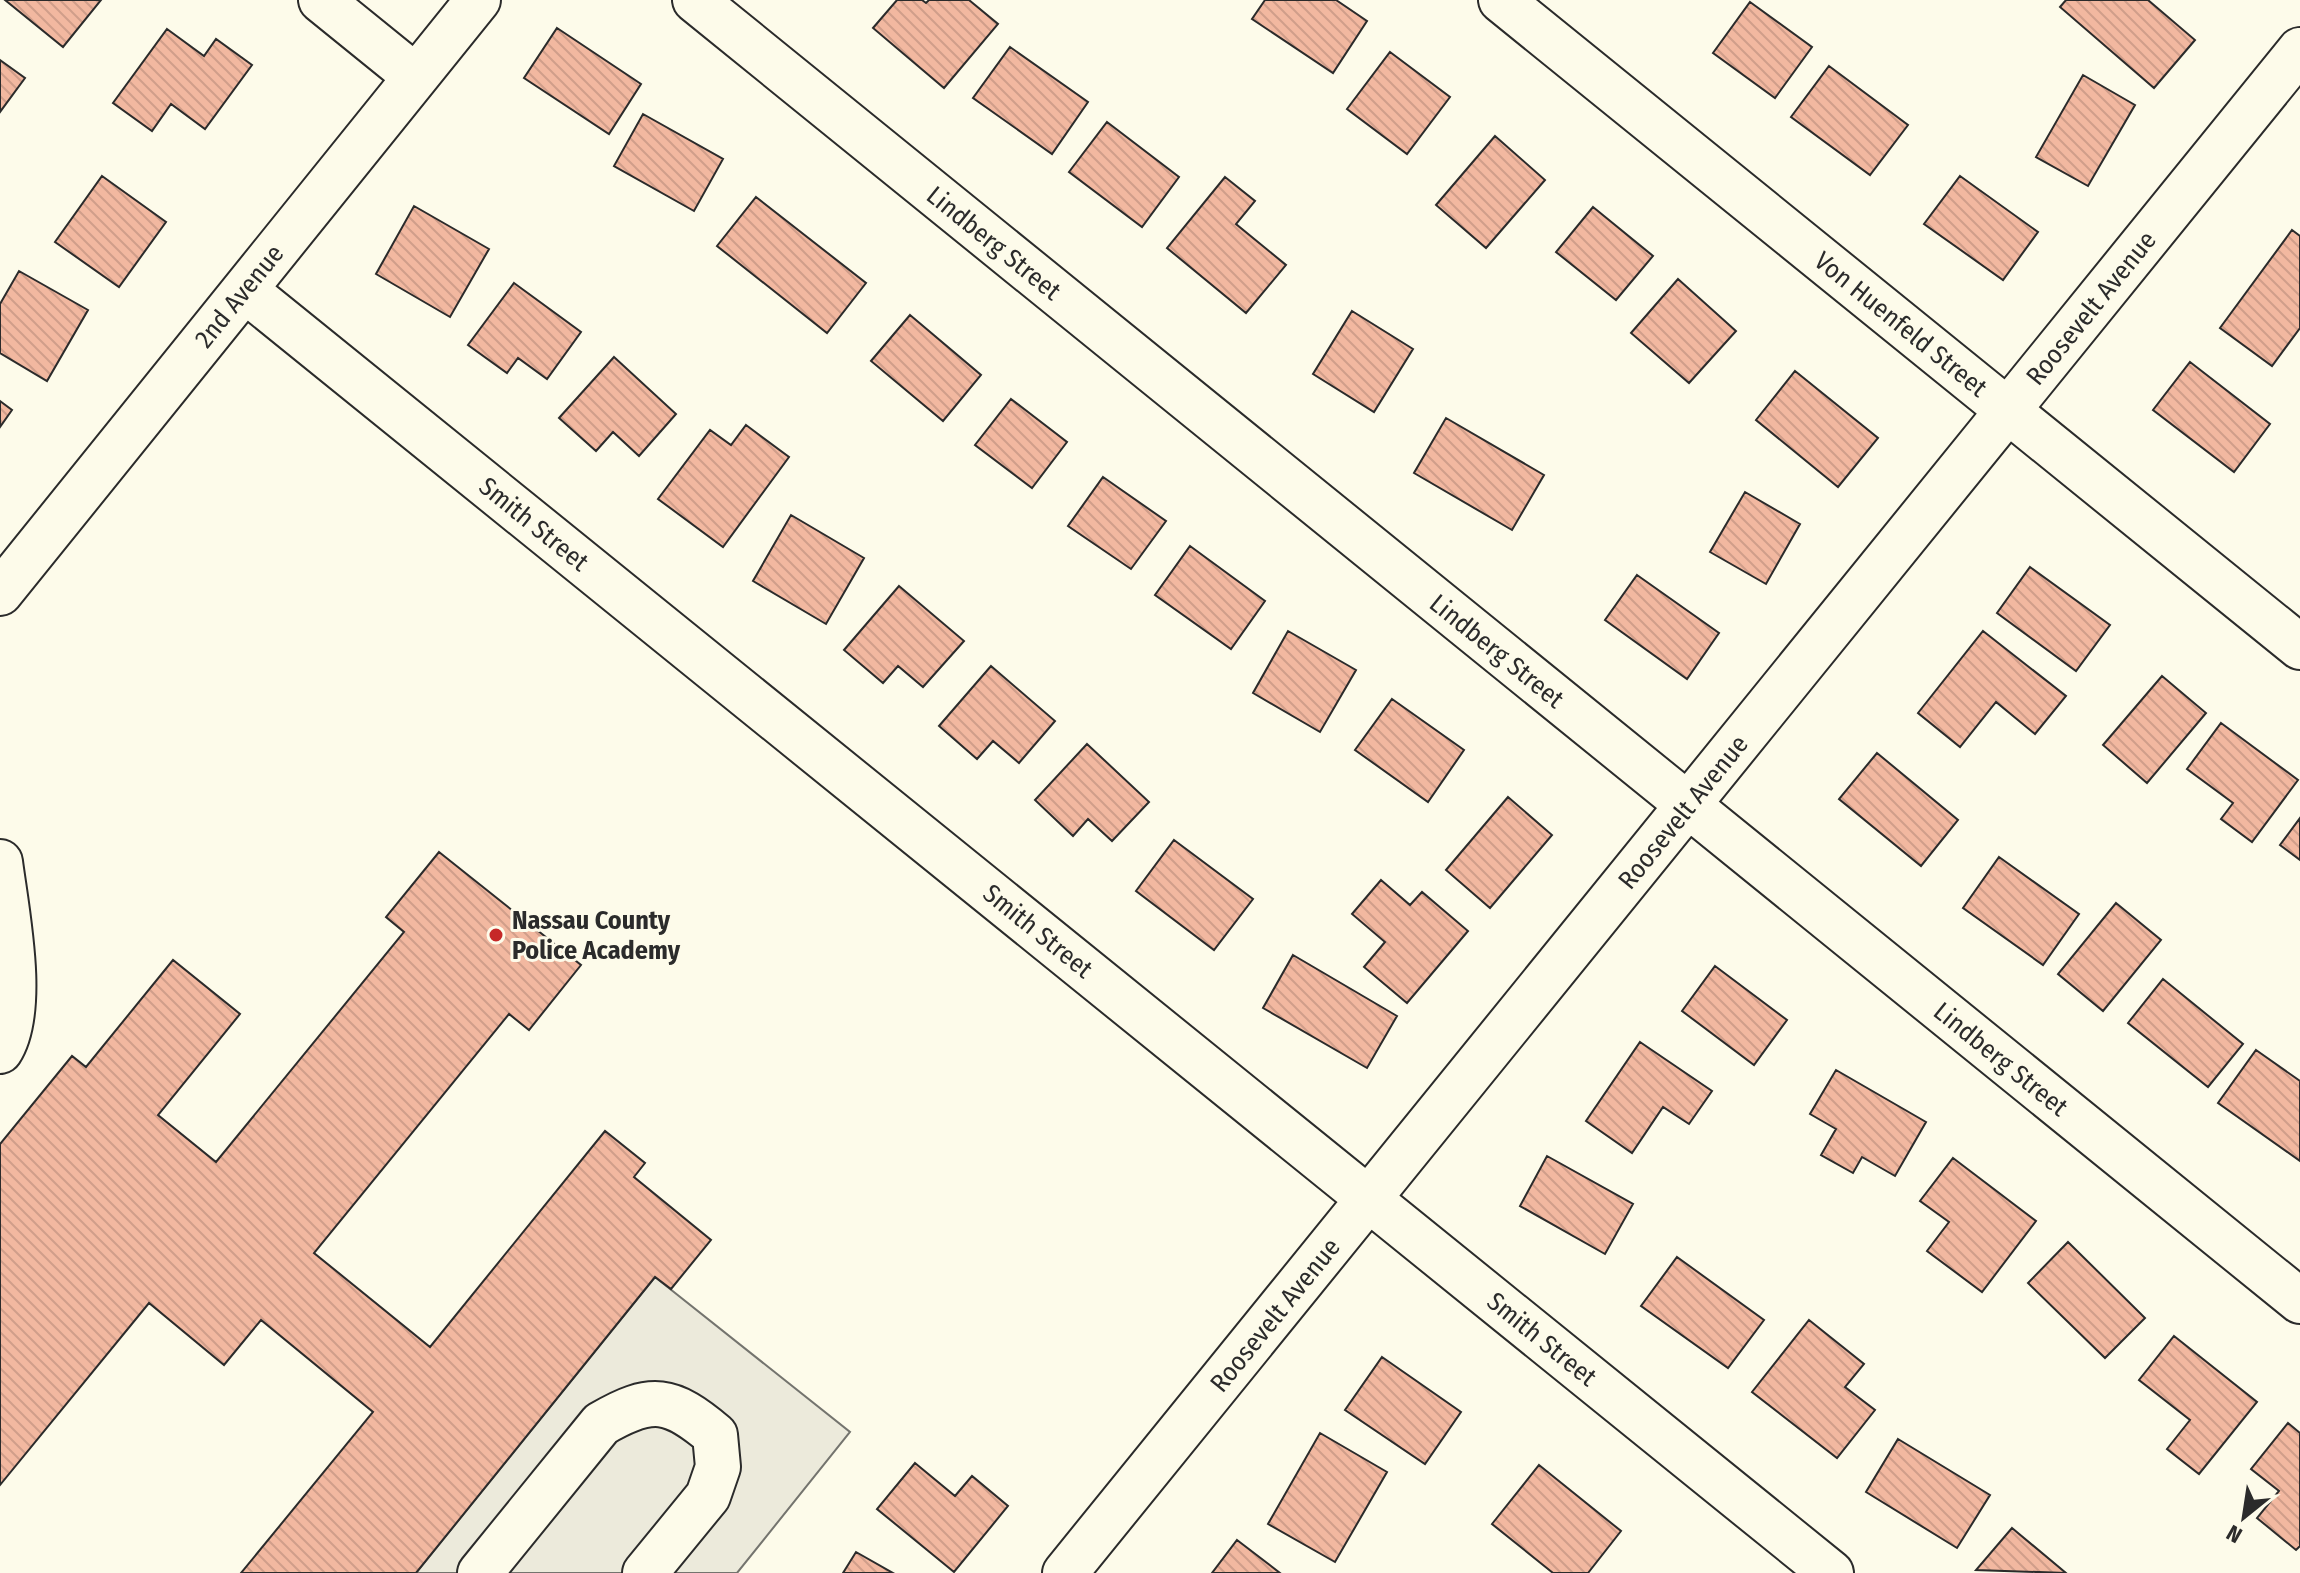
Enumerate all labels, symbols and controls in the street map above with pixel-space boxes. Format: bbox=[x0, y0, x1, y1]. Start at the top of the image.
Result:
street label: Lindberg Street bbox=[920, 180, 1067, 307]
street label: Roosevelt Avenue bbox=[2020, 225, 2163, 391]
street label: 2nd Avenue bbox=[189, 239, 290, 354]
street label: Von Huenfeld Street bbox=[1808, 245, 1994, 404]
street label: Smith Street bbox=[473, 471, 595, 578]
street label: Lindberg Street bbox=[1423, 588, 1570, 715]
street label: Roosevelt Avenue bbox=[1612, 729, 1755, 895]
street label: Smith Street bbox=[977, 878, 1099, 985]
place label: Nassau County Police Academy bbox=[512, 905, 681, 966]
marker: Nassau County Police Academy bbox=[487, 926, 505, 944]
street label: Lindberg Street bbox=[1927, 996, 2074, 1123]
street label: Roosevelt Avenue bbox=[1204, 1232, 1347, 1398]
street label: Smith Street bbox=[1481, 1286, 1603, 1393]
north arrow bbox=[2204, 1477, 2284, 1557]
text: N bbox=[2222, 1519, 2247, 1549]

